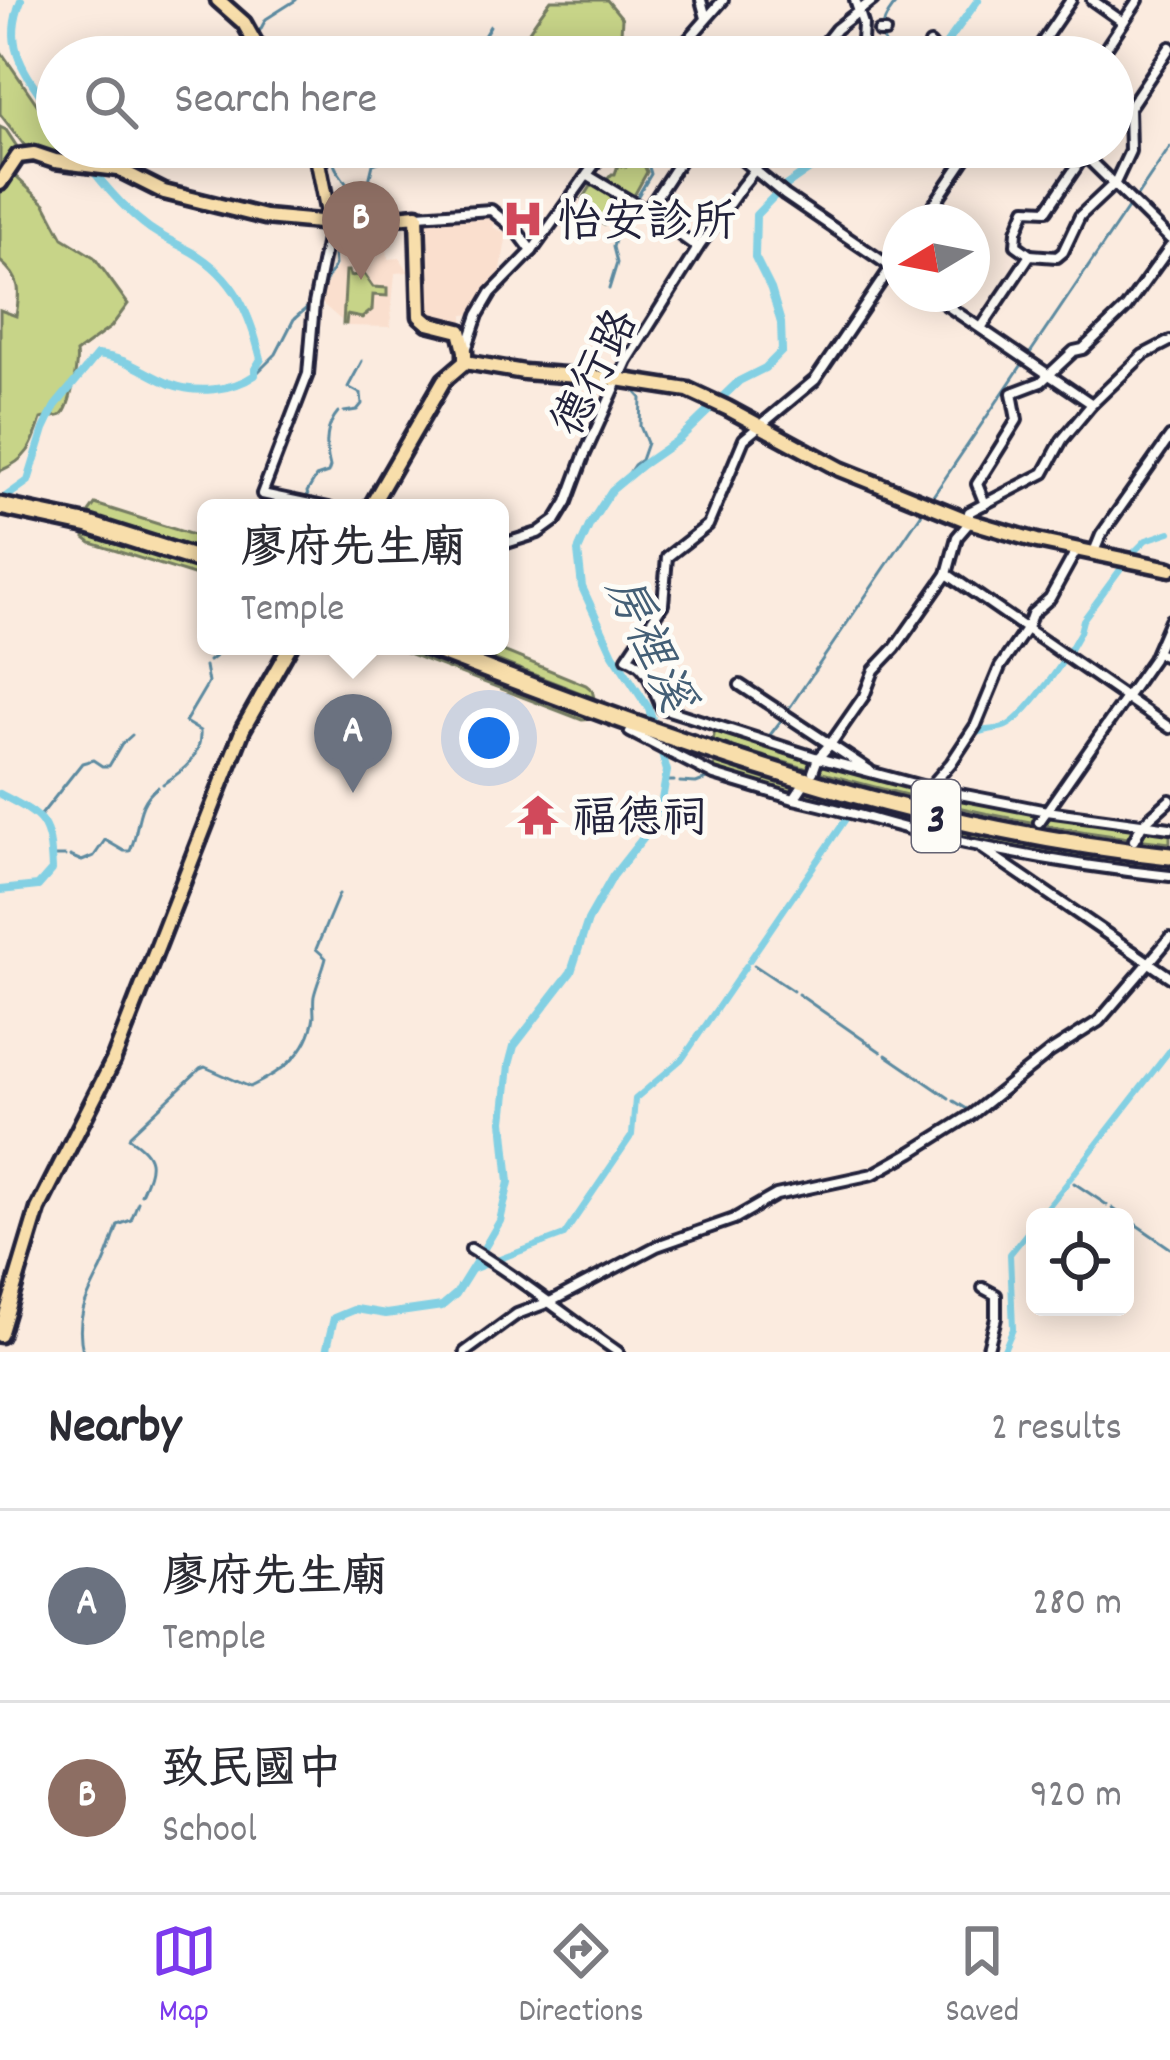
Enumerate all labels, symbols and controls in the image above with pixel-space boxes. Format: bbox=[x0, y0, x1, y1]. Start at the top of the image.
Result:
search box bbox=[36, 36, 1134, 168]
icon: search bbox=[78, 69, 144, 135]
text: Search here bbox=[174, 70, 377, 134]
pin: B bbox=[322, 181, 400, 280]
place label: 怡安診所 bbox=[557, 194, 737, 258]
hospital icon: 怡安診所 bbox=[500, 196, 546, 242]
north arrow bbox=[882, 204, 990, 312]
street label: 德行路 bbox=[539, 300, 657, 449]
popup bbox=[197, 499, 509, 655]
text: 廖府先生廟 bbox=[240, 520, 466, 584]
water label: 房裡溪 bbox=[584, 565, 708, 728]
text: Temple bbox=[240, 584, 344, 639]
pin: A bbox=[314, 694, 392, 793]
your location bbox=[459, 708, 519, 768]
road number: 3 bbox=[912, 780, 960, 852]
place label: 福德祠 bbox=[572, 790, 707, 854]
temple icon: 福德祠 bbox=[515, 792, 561, 838]
map controls bbox=[1026, 1208, 1134, 1316]
button: locate bbox=[1026, 1208, 1134, 1316]
text: Nearby bbox=[48, 1394, 181, 1466]
text: 2 results bbox=[991, 1403, 1122, 1458]
text: 廖府先生廟 bbox=[162, 1549, 387, 1613]
text: A bbox=[76, 1578, 98, 1633]
text: 280 m bbox=[1032, 1578, 1122, 1633]
text: Temple bbox=[162, 1613, 266, 1668]
text: 致民國中 bbox=[162, 1741, 342, 1805]
text: B bbox=[78, 1770, 96, 1825]
text: 920 m bbox=[1030, 1770, 1122, 1825]
text: School bbox=[162, 1805, 257, 1860]
tab: Map bbox=[151, 1918, 217, 2037]
tab: Directions bbox=[519, 1918, 644, 2037]
tab: Saved bbox=[945, 1918, 1019, 2037]

